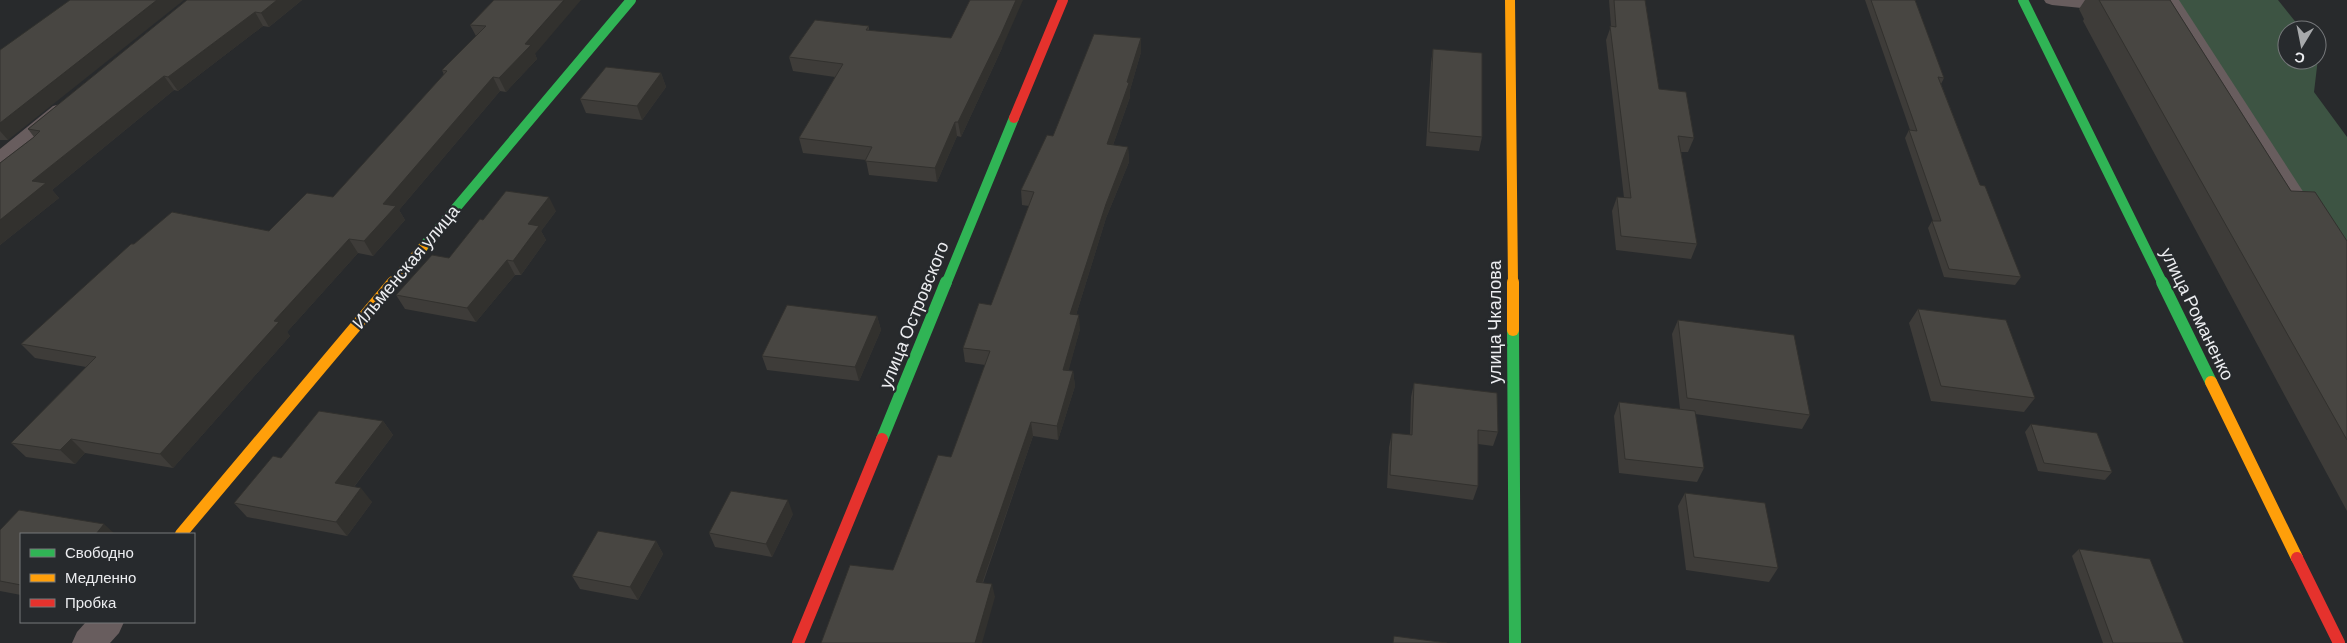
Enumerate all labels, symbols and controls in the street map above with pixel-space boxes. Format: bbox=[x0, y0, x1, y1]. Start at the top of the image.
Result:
north arrow bbox=[2277, 20, 2327, 70]
text: С bbox=[2293, 49, 2306, 68]
street label: Ильменская улица bbox=[347, 199, 464, 333]
street label: улица Островского bbox=[873, 238, 953, 392]
street label: улица Романенко bbox=[2156, 244, 2239, 383]
street label: улица Чкалова bbox=[1483, 259, 1505, 384]
legend bbox=[20, 533, 195, 623]
text: Свободно bbox=[65, 543, 134, 561]
text: Медленно bbox=[65, 568, 136, 586]
text: Пробка bbox=[65, 593, 117, 611]

